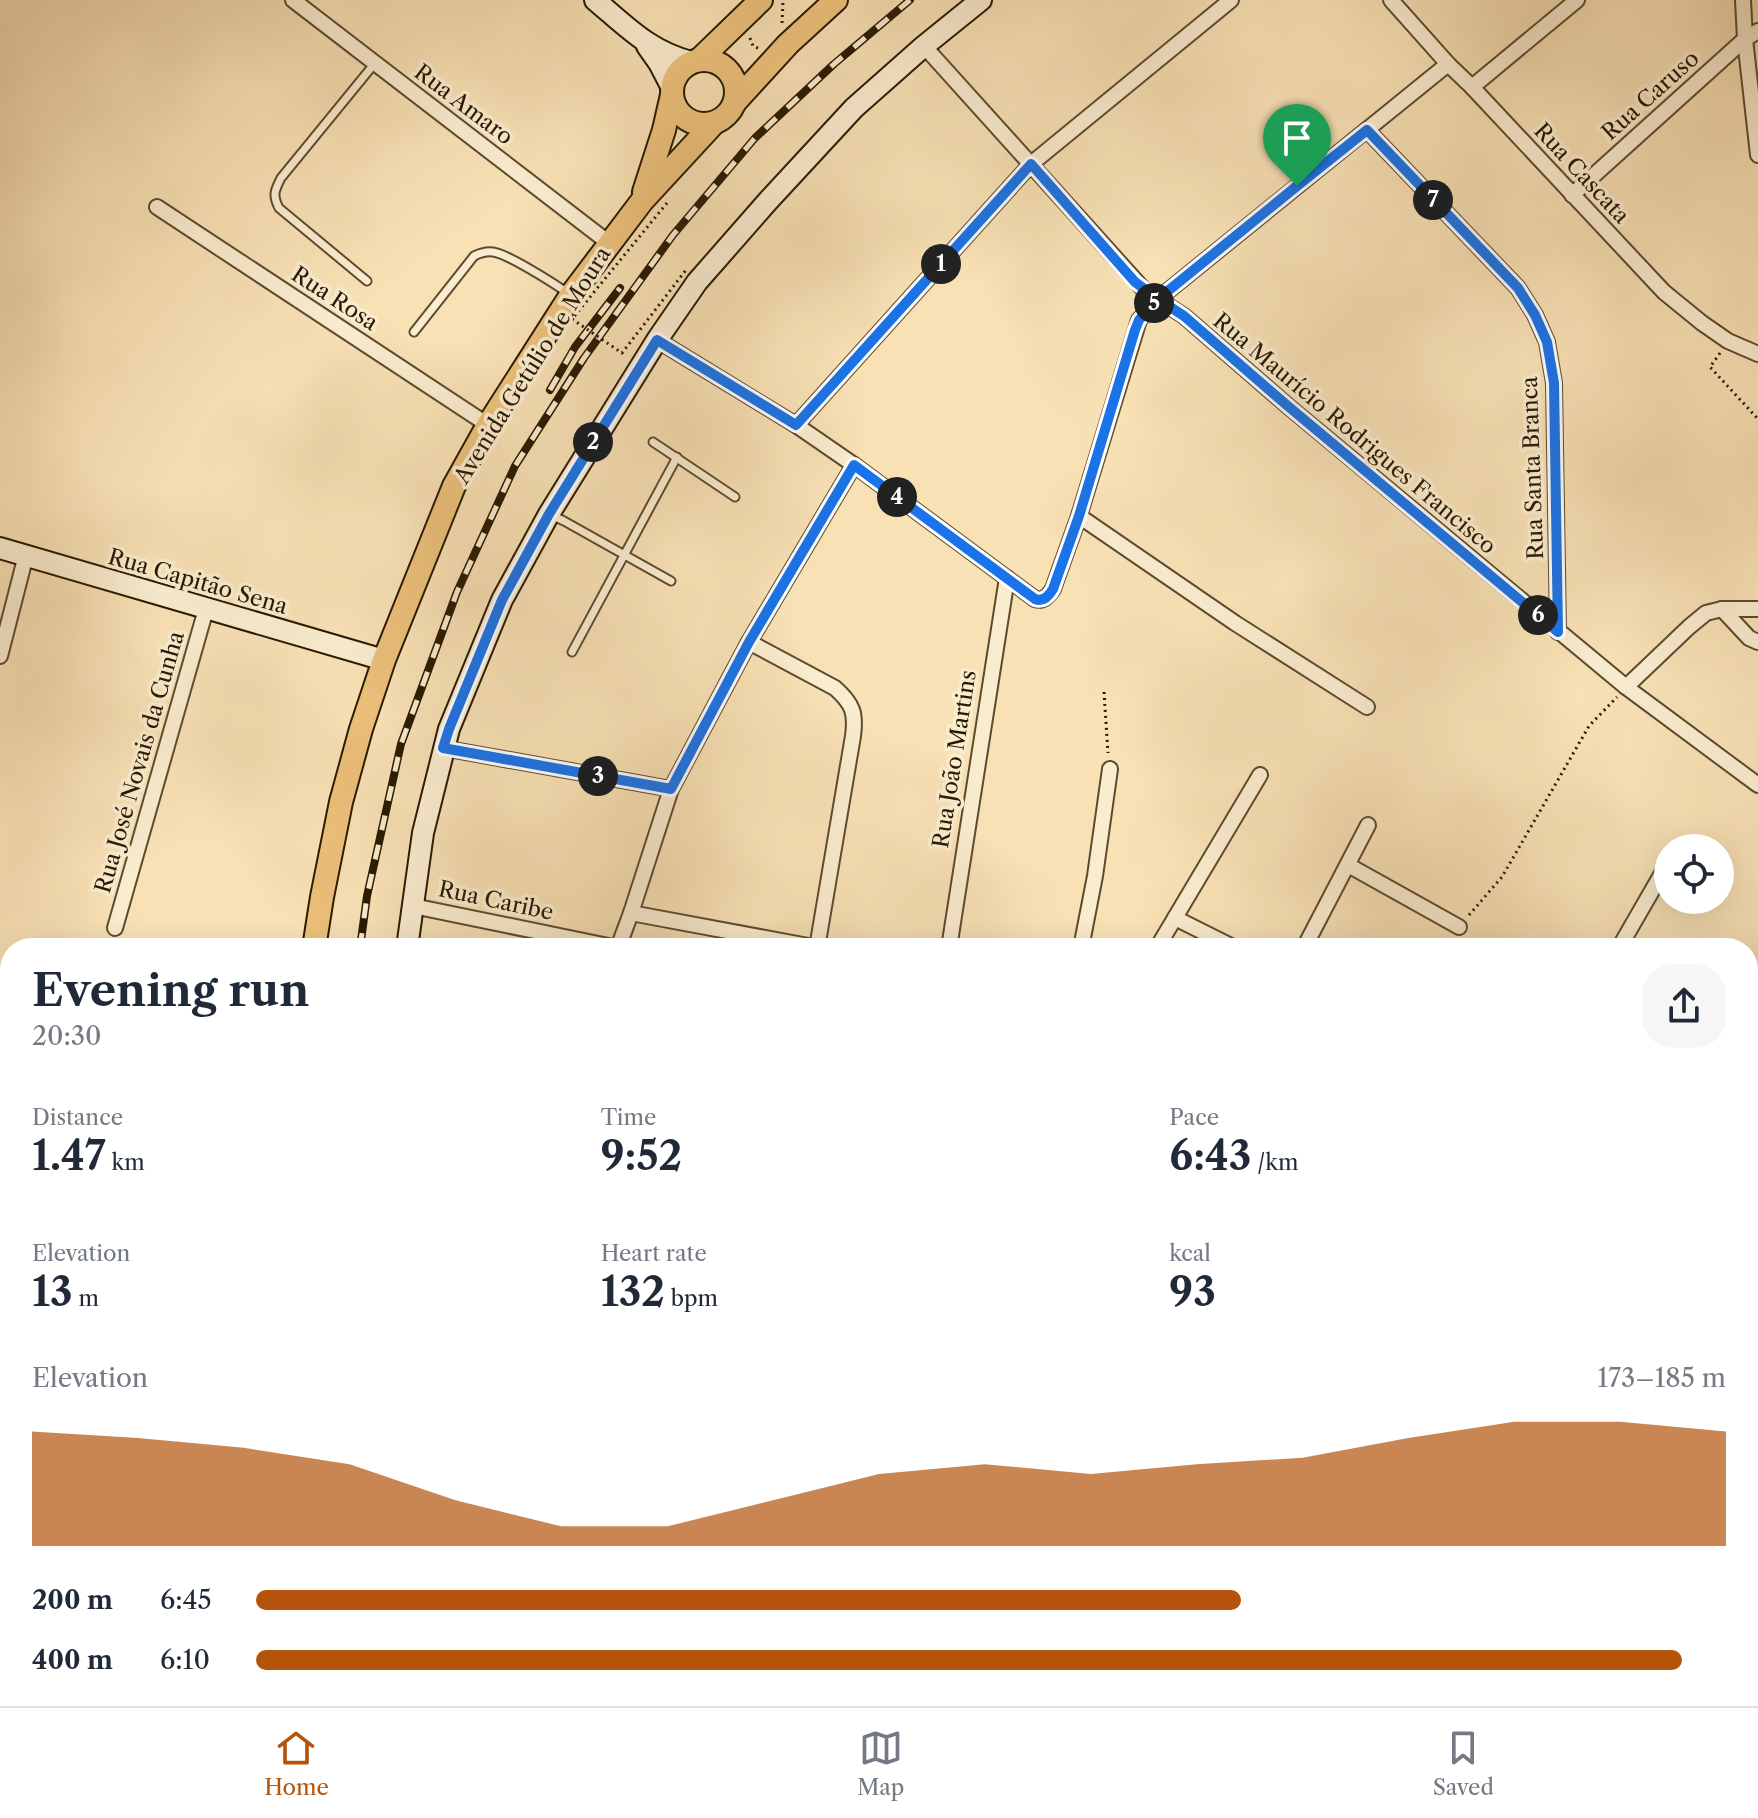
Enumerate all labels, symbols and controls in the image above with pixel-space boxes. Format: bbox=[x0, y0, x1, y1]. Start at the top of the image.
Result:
street label: Rua Caruso bbox=[1596, 45, 1704, 146]
street label: Rua Amaro bbox=[409, 58, 518, 150]
pin bbox=[1263, 104, 1331, 186]
icon: arrive bbox=[1275, 116, 1319, 160]
street label: Rua Cascata bbox=[1528, 117, 1635, 229]
pin: 7 bbox=[1413, 180, 1453, 220]
text: 7 bbox=[1427, 186, 1439, 213]
street label: Avenida Getúlio de Moura bbox=[448, 241, 617, 490]
pin: 1 bbox=[921, 244, 961, 284]
text: 1 bbox=[936, 250, 946, 277]
street label: Rua Rosa bbox=[287, 261, 383, 336]
pin: 5 bbox=[1134, 283, 1174, 323]
text: 5 bbox=[1148, 289, 1160, 316]
street label: Rua Maurício Rodrigues Francisco bbox=[1208, 307, 1502, 560]
street label: Rua Santa Branca bbox=[1516, 376, 1549, 560]
pin: 2 bbox=[573, 422, 613, 462]
text: 2 bbox=[587, 428, 600, 455]
pin: 4 bbox=[877, 477, 917, 517]
text: 4 bbox=[890, 483, 904, 510]
street label: Rua Capitão Sena bbox=[105, 543, 291, 620]
pin: 6 bbox=[1518, 595, 1558, 635]
text: 6 bbox=[1531, 601, 1545, 628]
street label: Rua José Novais da Cunha bbox=[89, 628, 190, 896]
street label: Rua João Martins bbox=[927, 668, 982, 850]
pin: 3 bbox=[578, 756, 618, 796]
text: 3 bbox=[592, 762, 604, 789]
map controls bbox=[1654, 834, 1734, 914]
button: locate bbox=[1654, 834, 1734, 914]
street label: Rua Caribe bbox=[436, 875, 556, 926]
text: Evening run bbox=[32, 963, 309, 1017]
button: share bbox=[1642, 964, 1726, 1048]
text: 20:30 bbox=[32, 1020, 102, 1052]
text: Distance bbox=[32, 1104, 123, 1131]
text: Time bbox=[601, 1104, 656, 1131]
text: Pace bbox=[1169, 1104, 1219, 1131]
text: 1.47 bbox=[32, 1131, 106, 1180]
text: 9:52 bbox=[601, 1131, 682, 1180]
text: 6:43 bbox=[1169, 1131, 1251, 1180]
text: km bbox=[106, 1149, 145, 1176]
text: /km bbox=[1251, 1149, 1298, 1176]
text: Elevation bbox=[32, 1240, 130, 1267]
text: Heart rate bbox=[601, 1240, 707, 1267]
text: kcal bbox=[1169, 1240, 1211, 1267]
text: 13 bbox=[32, 1267, 73, 1316]
text: 132 bbox=[601, 1267, 665, 1316]
text: 93 bbox=[1169, 1267, 1216, 1316]
text: m bbox=[73, 1285, 99, 1312]
text: bpm bbox=[665, 1285, 718, 1312]
text: Elevation bbox=[32, 1362, 148, 1394]
text: 173–185 m bbox=[1597, 1362, 1726, 1394]
text: 200 m bbox=[32, 1584, 113, 1616]
text: 6:45 bbox=[160, 1584, 212, 1616]
text: 400 m bbox=[32, 1644, 113, 1676]
text: 6:10 bbox=[160, 1644, 210, 1676]
tab: Home bbox=[264, 1726, 329, 1801]
tab: Map bbox=[857, 1726, 904, 1801]
tab: Saved bbox=[1433, 1726, 1494, 1801]

